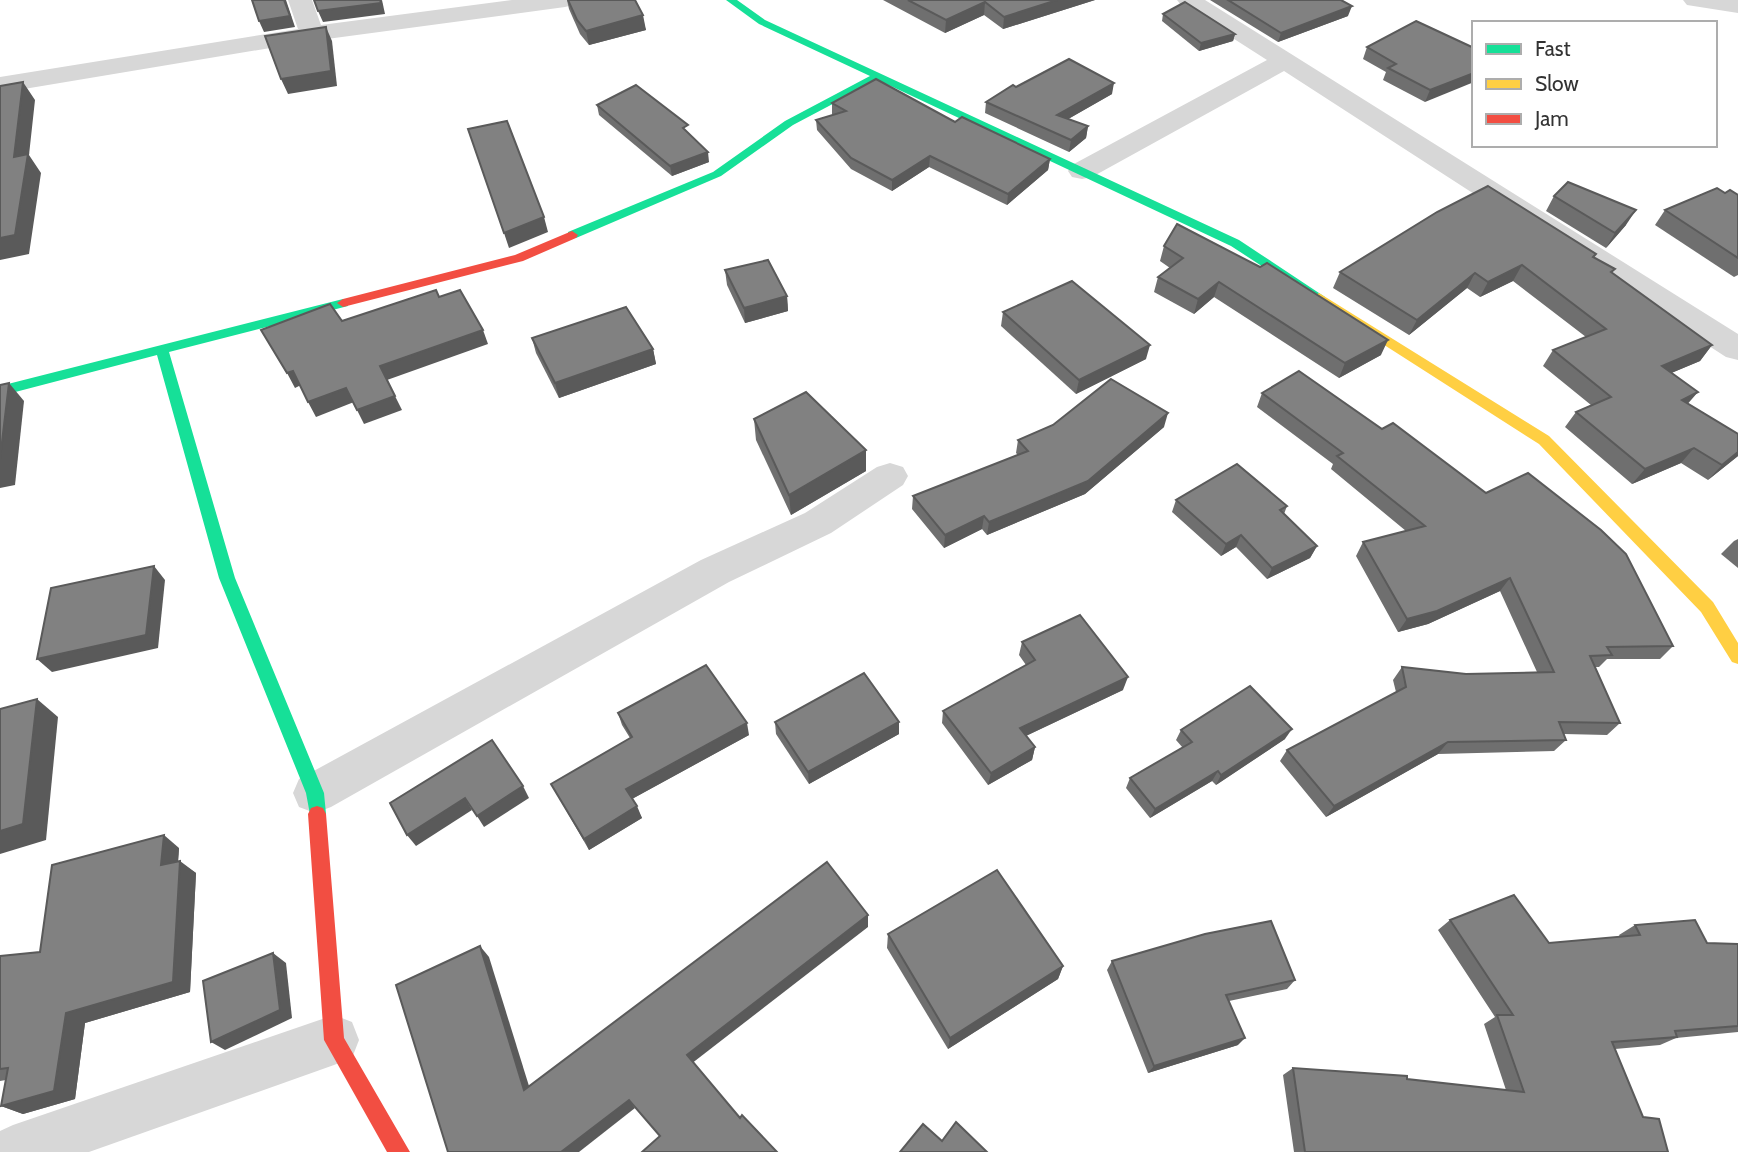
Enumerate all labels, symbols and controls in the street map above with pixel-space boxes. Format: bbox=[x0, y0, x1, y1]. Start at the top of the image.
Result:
legend bbox=[1472, 21, 1717, 147]
text: Fast bbox=[1535, 36, 1571, 61]
text: Slow bbox=[1535, 71, 1579, 96]
text: Jam bbox=[1534, 106, 1569, 131]

